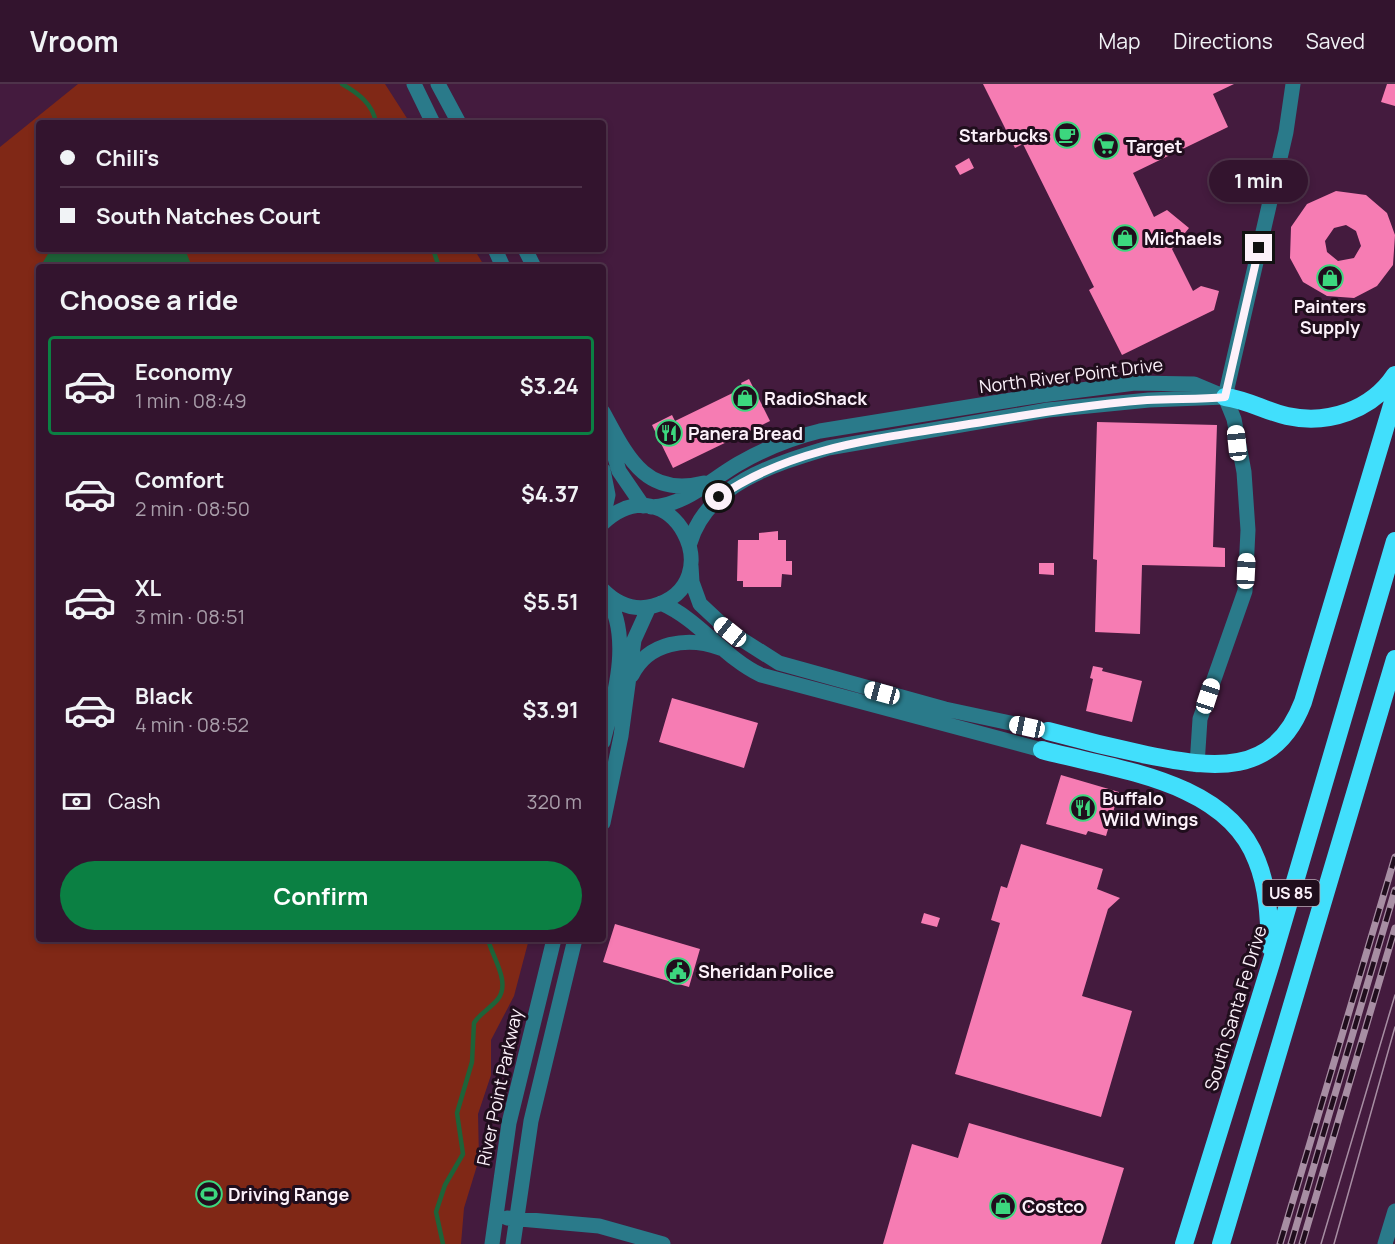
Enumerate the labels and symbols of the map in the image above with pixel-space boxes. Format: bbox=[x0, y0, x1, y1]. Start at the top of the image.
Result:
cafe icon: Starbucks bbox=[1052, 120, 1082, 150]
place label: Starbucks bbox=[959, 123, 1048, 147]
supermarket icon: Target bbox=[1091, 131, 1121, 161]
place label: Target bbox=[1126, 134, 1183, 158]
callout: 1 min bbox=[1210, 161, 1308, 203]
shop icon: Michaels bbox=[1110, 223, 1140, 253]
place label: Michaels bbox=[1144, 226, 1222, 250]
route end bbox=[1245, 234, 1272, 261]
shop icon: Painters Supply bbox=[1315, 263, 1345, 293]
place label: Painters Supply bbox=[1294, 294, 1367, 339]
street label: North River Point Drive bbox=[978, 352, 1164, 398]
shop icon: RadioShack bbox=[730, 383, 760, 413]
place label: RadioShack bbox=[764, 386, 868, 410]
restaurant icon: Panera Bread bbox=[654, 418, 684, 448]
place label: Panera Bread bbox=[688, 421, 803, 445]
car bbox=[1226, 424, 1248, 462]
route start bbox=[705, 483, 732, 510]
car bbox=[1236, 553, 1256, 589]
car bbox=[710, 614, 750, 650]
car bbox=[1194, 676, 1222, 716]
car bbox=[862, 680, 902, 706]
car bbox=[1008, 714, 1046, 740]
place label: Buffalo Wild Wings bbox=[1102, 786, 1199, 831]
restaurant icon: Buffalo Wild Wings bbox=[1068, 793, 1098, 823]
road number: US 85 bbox=[1262, 880, 1320, 906]
street label: South Santa Fe Drive bbox=[1198, 922, 1272, 1094]
public building icon: Sheridan Police bbox=[663, 956, 693, 986]
place label: Sheridan Police bbox=[698, 959, 834, 983]
street label: River Point Parkway bbox=[471, 1006, 527, 1168]
sports icon: Driving Range bbox=[194, 1179, 224, 1209]
place label: Driving Range bbox=[228, 1182, 349, 1206]
shop icon: Costco bbox=[988, 1191, 1018, 1221]
place label: Costco bbox=[1022, 1194, 1084, 1218]

